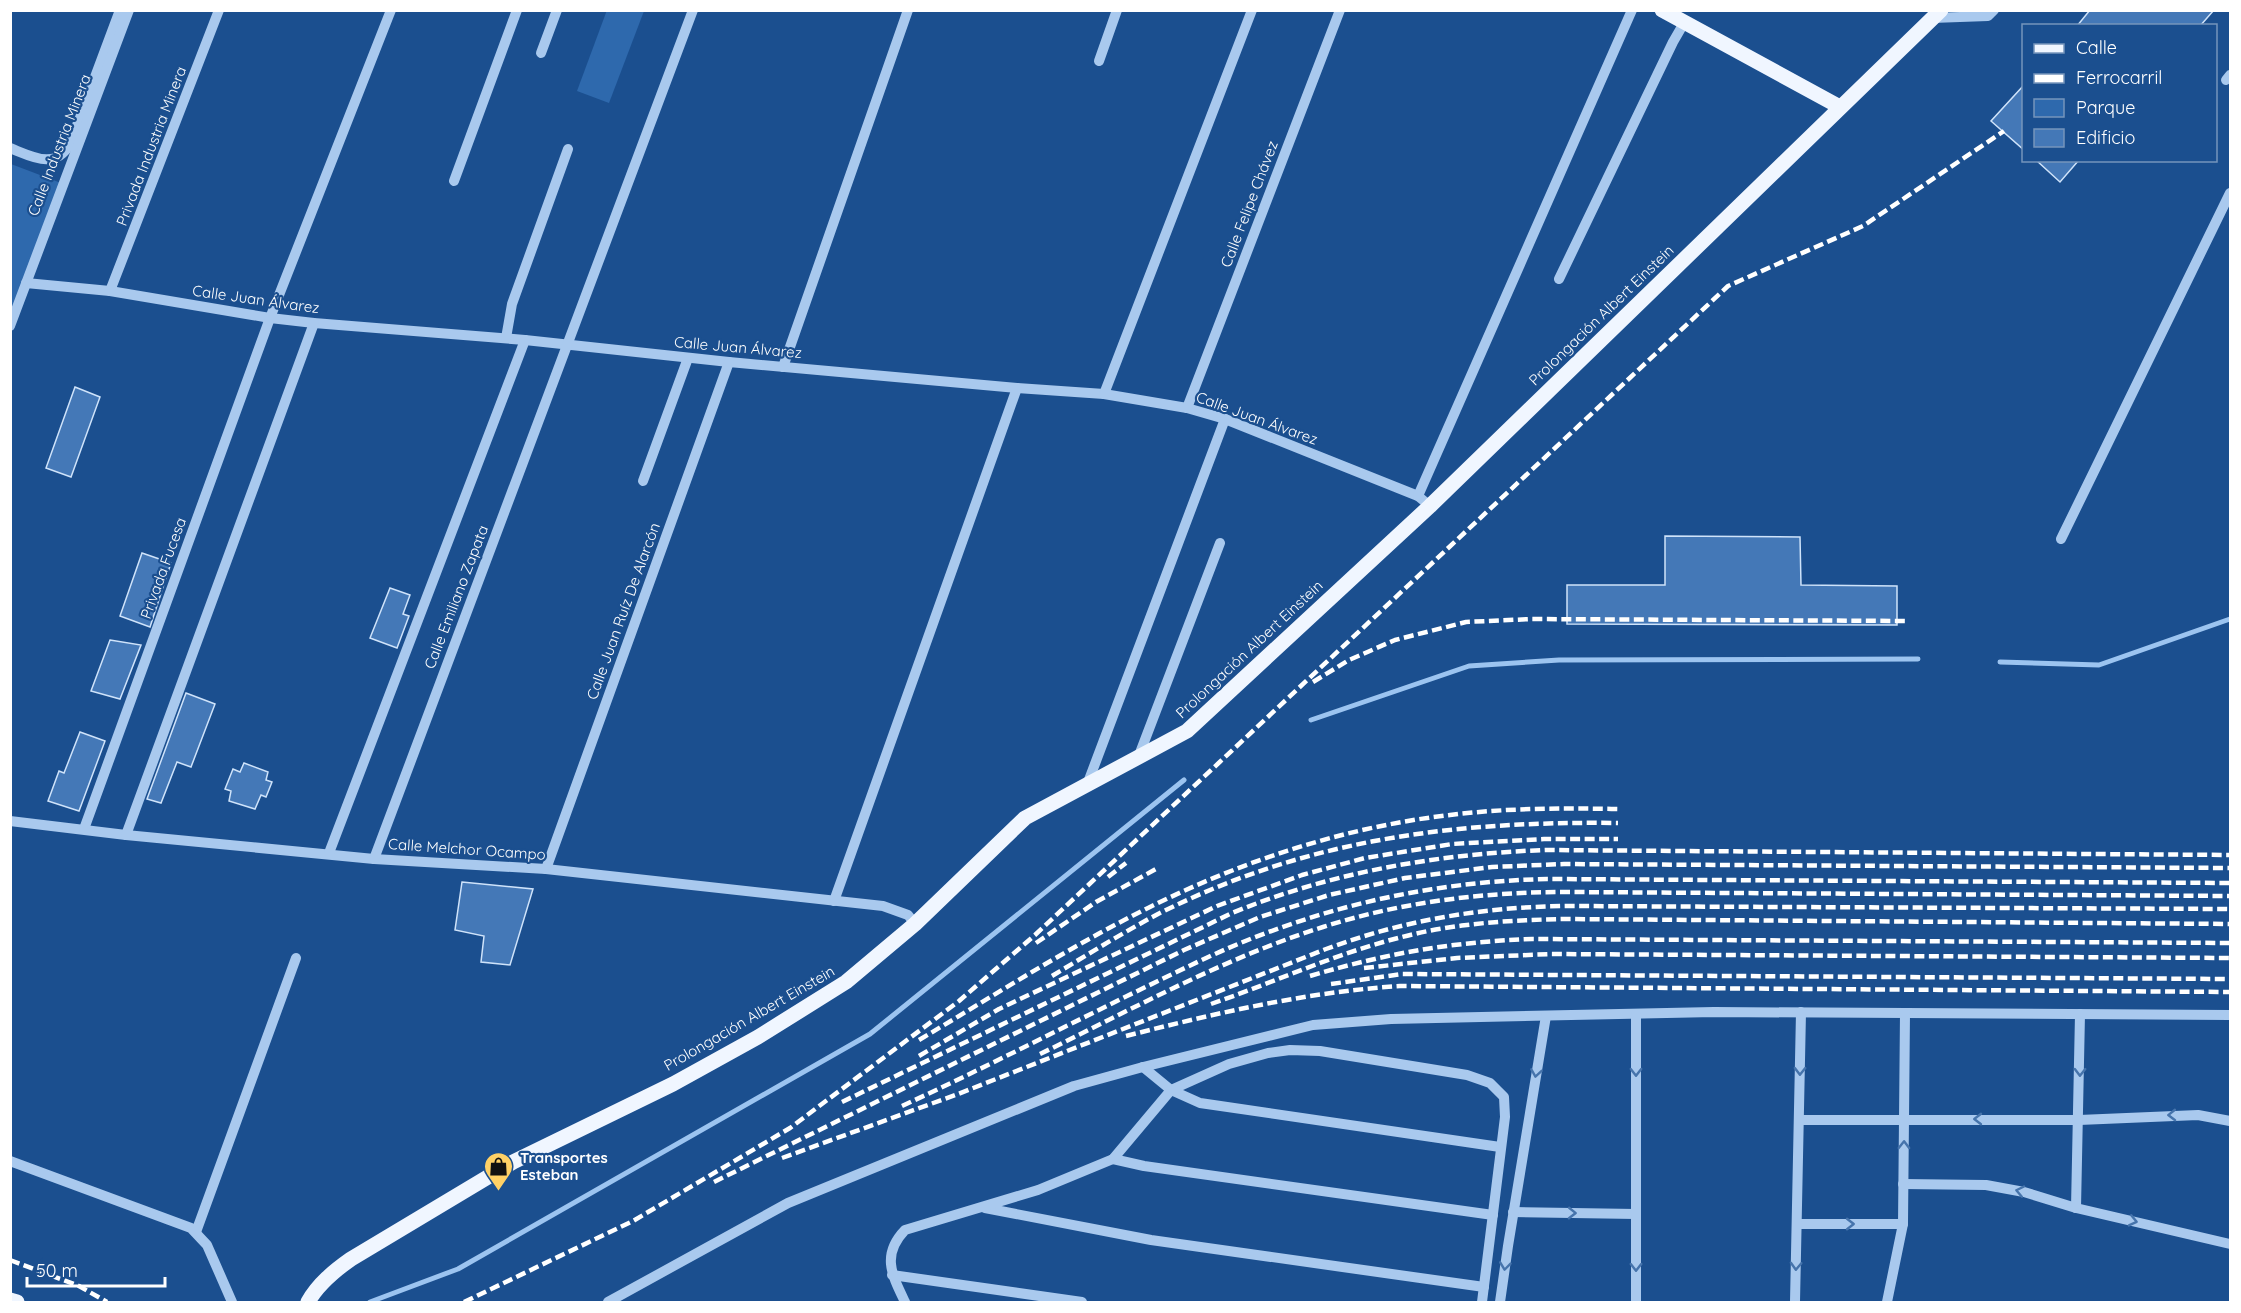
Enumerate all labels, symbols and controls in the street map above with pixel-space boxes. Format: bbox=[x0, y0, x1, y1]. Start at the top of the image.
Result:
legend bbox=[2022, 24, 2217, 162]
text: Calle bbox=[2076, 36, 2117, 59]
street label: Privada Industria Minera bbox=[112, 64, 190, 228]
text: Ferrocarril bbox=[2076, 66, 2163, 89]
street label: Calle Industria Minera bbox=[23, 71, 95, 219]
text: Parque bbox=[2076, 96, 2135, 119]
text: Edificio bbox=[2076, 126, 2135, 149]
street label: Calle Felipe Chávez bbox=[1216, 138, 1282, 270]
street label: Prolongación Albert Einstein bbox=[1525, 241, 1677, 389]
street label: Calle Juan Álvarez bbox=[191, 281, 321, 317]
street label: Calle Juan Álvarez bbox=[673, 332, 803, 362]
street label: Calle Juan Álvarez bbox=[1194, 387, 1320, 449]
street label: Privada Fucesa bbox=[136, 515, 190, 621]
street label: Calle Juan Ruíz De Alarcón bbox=[582, 520, 664, 702]
street label: Calle Emiliano Zapata bbox=[420, 523, 492, 671]
street label: Prolongación Albert Einstein bbox=[1172, 576, 1326, 722]
street label: Calle Melchor Ocampo bbox=[388, 834, 546, 864]
street label: Prolongación Albert Einstein bbox=[660, 961, 838, 1075]
one-way arrow bbox=[1794, 1066, 1806, 1075]
one-way arrow bbox=[1630, 1068, 1642, 1077]
one-way arrow bbox=[2074, 1068, 2086, 1077]
one-way arrow bbox=[1531, 1069, 1543, 1078]
one-way arrow bbox=[2168, 1109, 2177, 1122]
one-way arrow bbox=[1973, 1113, 1982, 1125]
one-way arrow bbox=[1898, 1140, 1910, 1149]
place label: Transportes Esteban bbox=[520, 1148, 608, 1184]
shop icon: Transportes Esteban bbox=[483, 1150, 515, 1192]
one-way arrow bbox=[2015, 1185, 2025, 1198]
one-way arrow bbox=[1567, 1207, 1576, 1219]
one-way arrow bbox=[2127, 1214, 2137, 1227]
one-way arrow bbox=[1846, 1218, 1855, 1230]
scale bar bbox=[27, 1250, 165, 1288]
text: 50 m bbox=[36, 1259, 78, 1282]
one-way arrow bbox=[1499, 1261, 1512, 1270]
one-way arrow bbox=[1790, 1261, 1803, 1270]
one-way arrow bbox=[1630, 1263, 1642, 1272]

